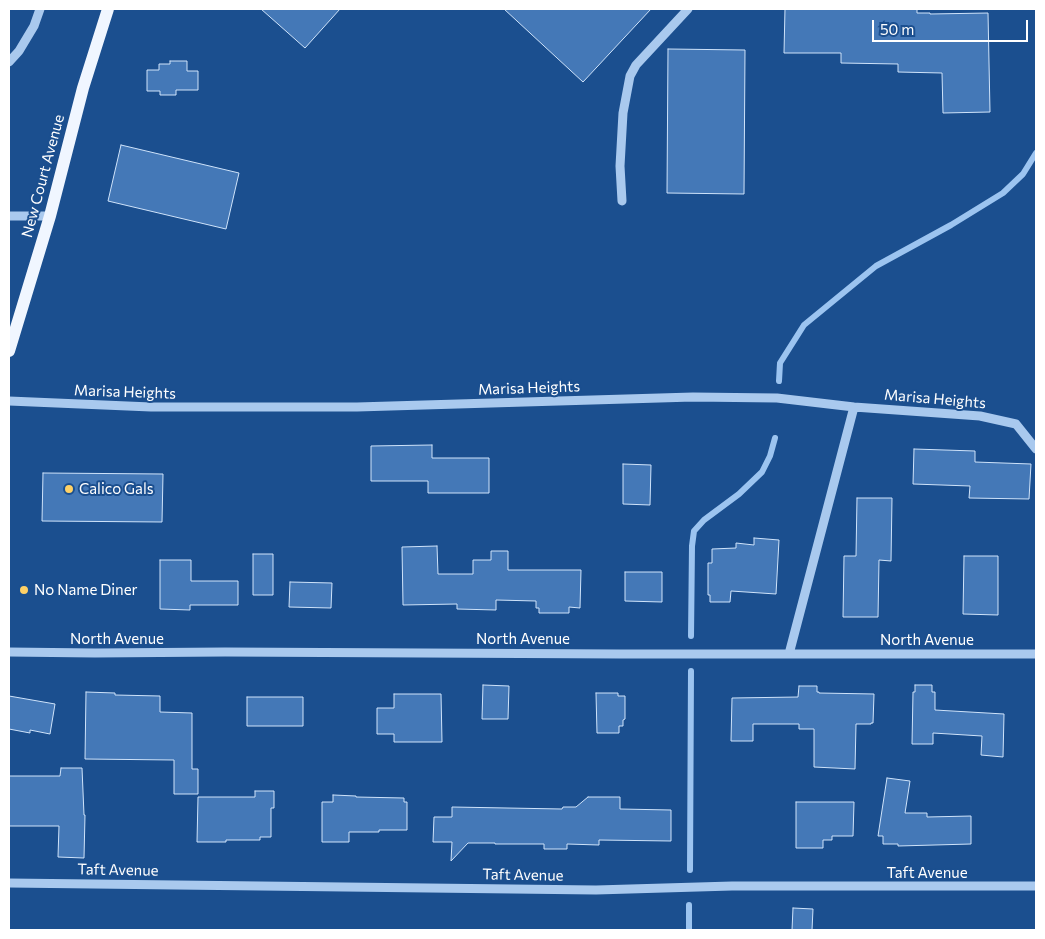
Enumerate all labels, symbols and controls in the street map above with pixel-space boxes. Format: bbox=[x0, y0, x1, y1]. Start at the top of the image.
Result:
scale bar bbox=[875, 10, 1031, 42]
text: 50 m bbox=[880, 20, 914, 38]
street label: New Court Avenue bbox=[18, 113, 68, 239]
street label: Marisa Heights bbox=[478, 377, 580, 399]
street label: Marisa Heights bbox=[74, 381, 176, 403]
street label: Marisa Heights bbox=[883, 386, 987, 412]
place label: Calico Gals bbox=[79, 480, 154, 498]
marker: Calico Gals bbox=[63, 483, 75, 495]
place label: No Name Diner bbox=[34, 581, 138, 599]
marker: No Name Diner bbox=[18, 584, 30, 596]
street label: North Avenue bbox=[70, 630, 164, 648]
street label: North Avenue bbox=[476, 630, 570, 648]
street label: North Avenue bbox=[880, 631, 974, 649]
street label: Taft Avenue bbox=[77, 860, 159, 880]
street label: Taft Avenue bbox=[886, 864, 968, 882]
street label: Taft Avenue bbox=[482, 865, 564, 885]

